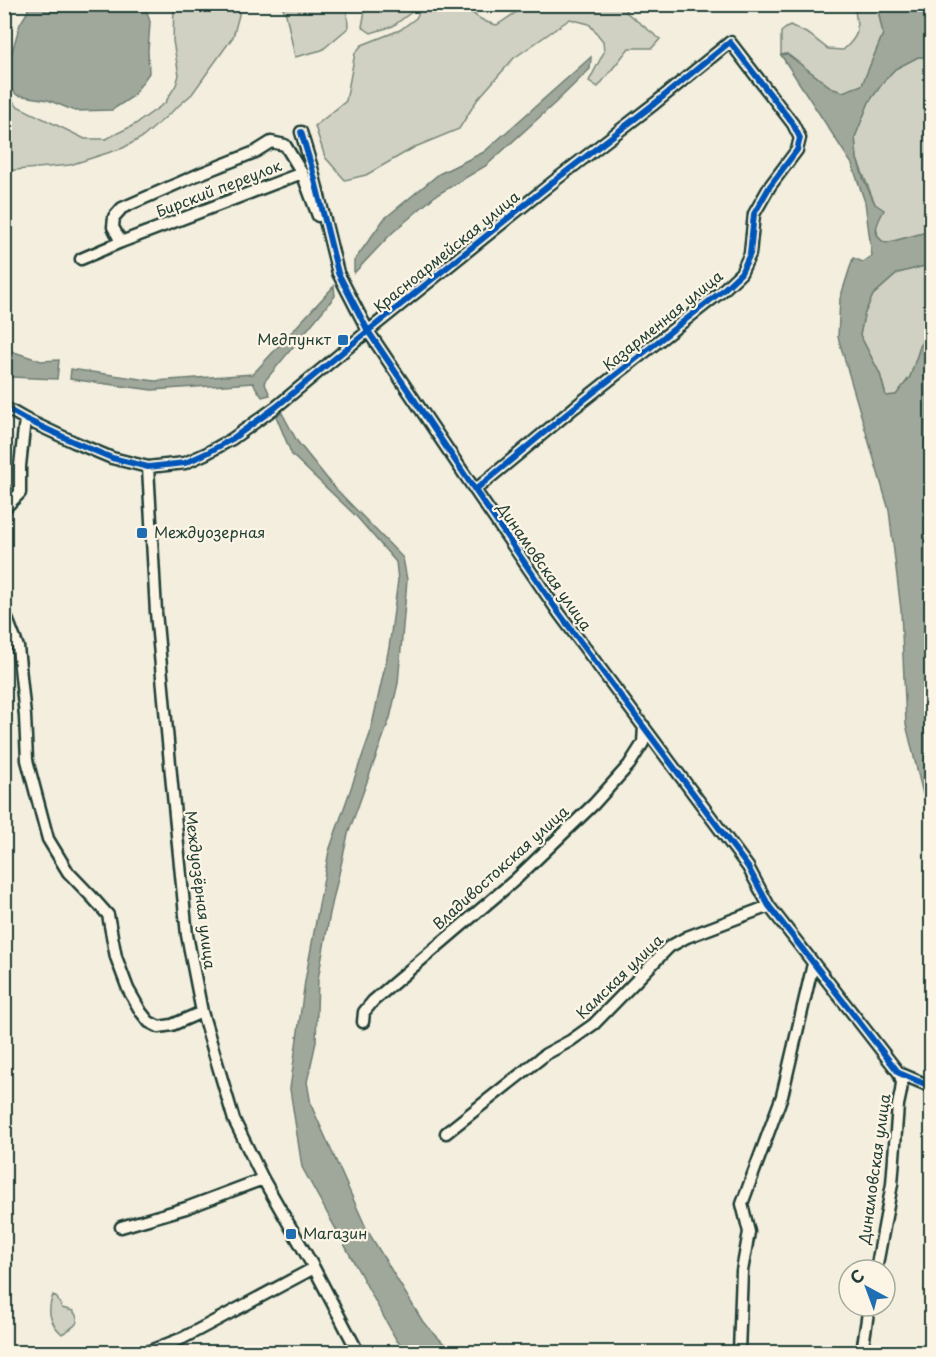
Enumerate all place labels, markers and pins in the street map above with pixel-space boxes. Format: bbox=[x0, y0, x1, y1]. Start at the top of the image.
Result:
place label: Медпункт bbox=[257, 327, 332, 350]
marker: Медпункт bbox=[336, 333, 350, 347]
place label: Междуозерная bbox=[154, 520, 265, 543]
marker: Междуозерная bbox=[135, 526, 149, 540]
place label: Магазин bbox=[303, 1221, 367, 1244]
marker: Магазин bbox=[284, 1227, 298, 1241]

